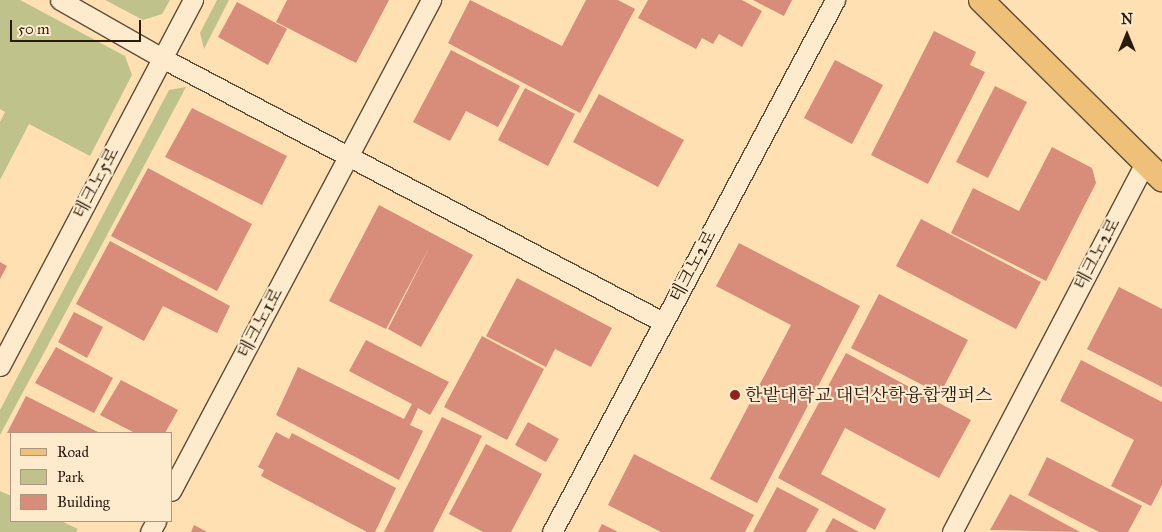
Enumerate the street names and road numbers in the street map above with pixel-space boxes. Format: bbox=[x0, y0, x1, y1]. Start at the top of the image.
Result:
street label: 테크노5로 bbox=[68, 144, 124, 222]
street label: 테크노2로 bbox=[1069, 214, 1125, 294]
street label: 테크노2로 bbox=[665, 226, 721, 306]
street label: 테크노1로 bbox=[232, 284, 288, 362]

